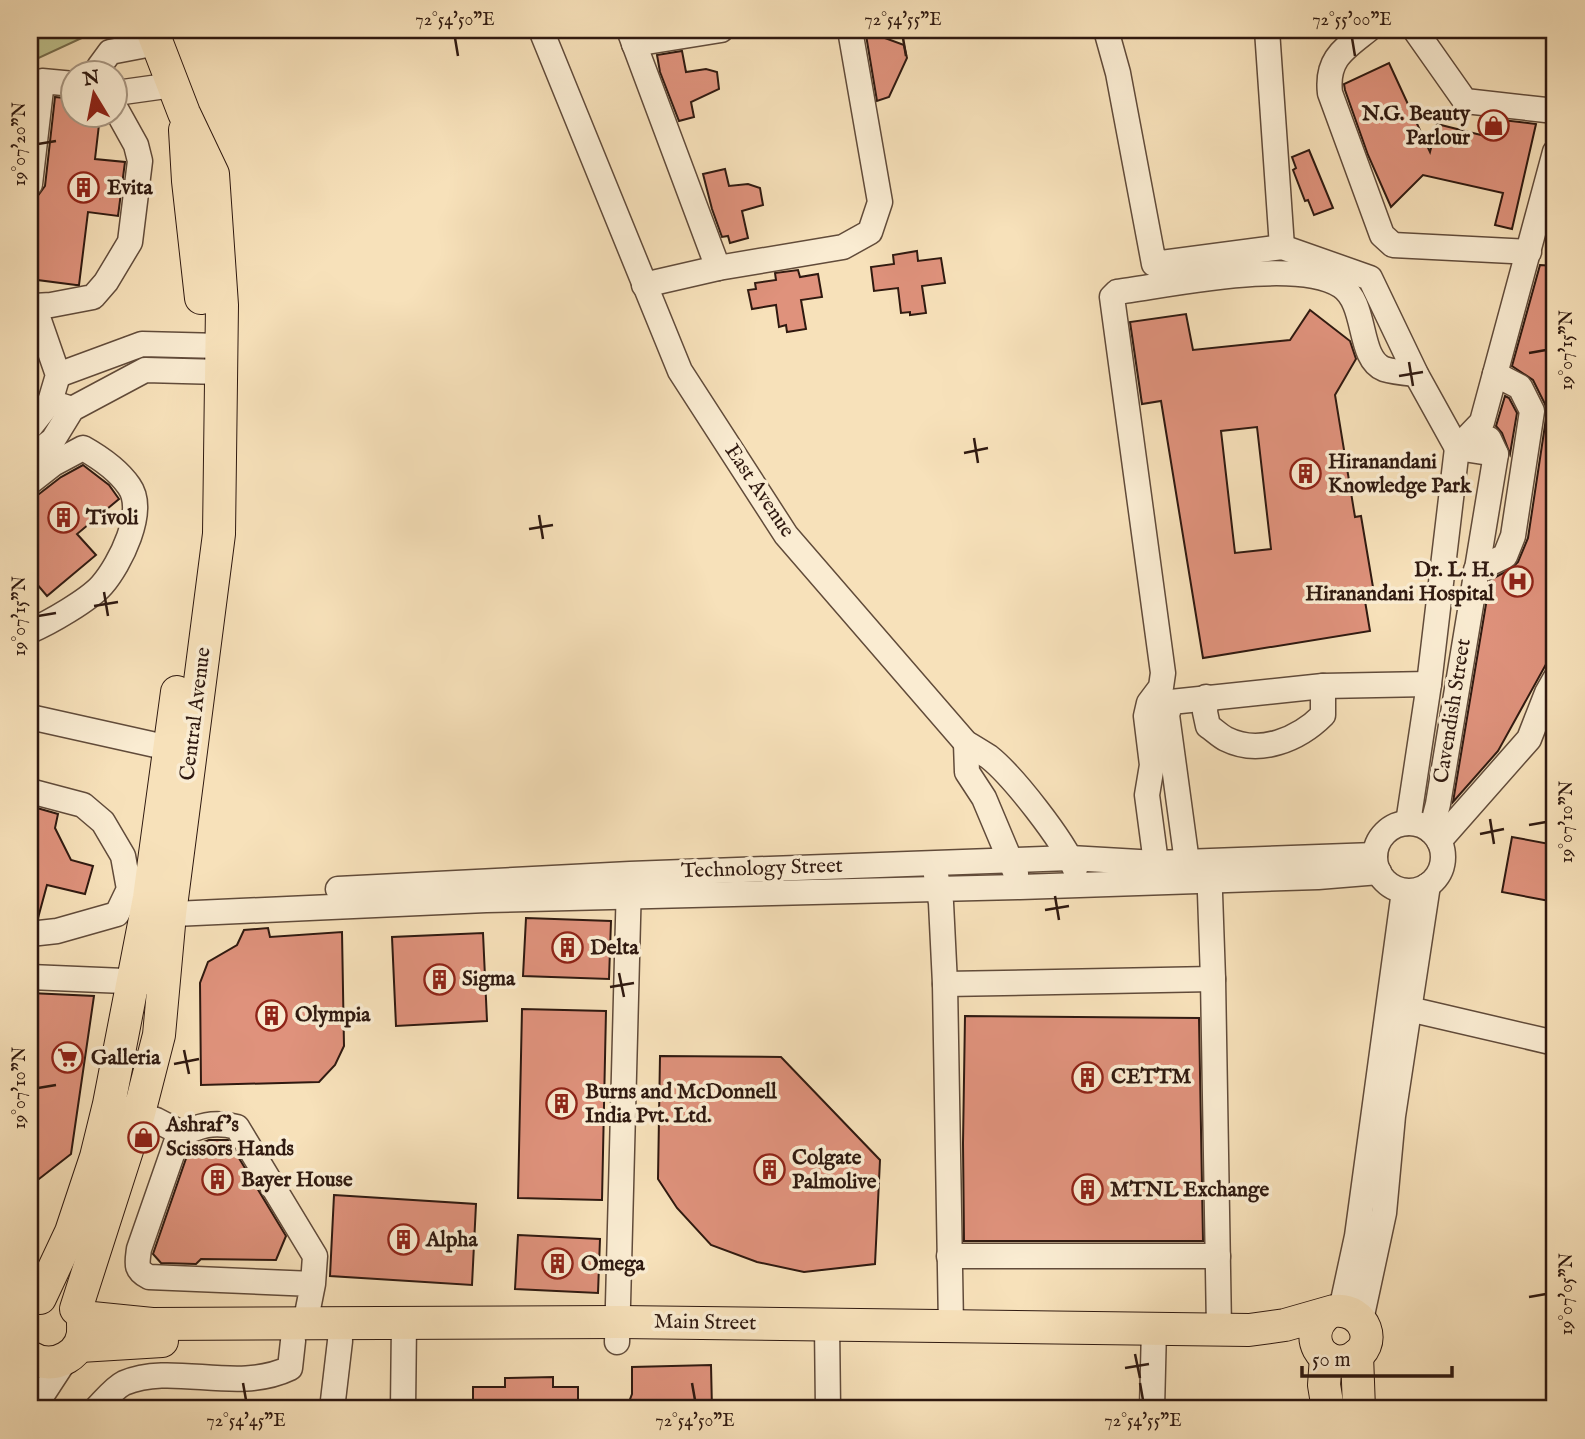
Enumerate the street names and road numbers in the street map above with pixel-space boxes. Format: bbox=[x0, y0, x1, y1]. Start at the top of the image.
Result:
street label: East Avenue bbox=[718, 439, 800, 543]
street label: Cavendish Street bbox=[1428, 637, 1478, 785]
street label: Central Avenue bbox=[174, 645, 218, 782]
street label: Technology Street bbox=[681, 853, 843, 885]
street label: Main Street bbox=[654, 1309, 756, 1337]

